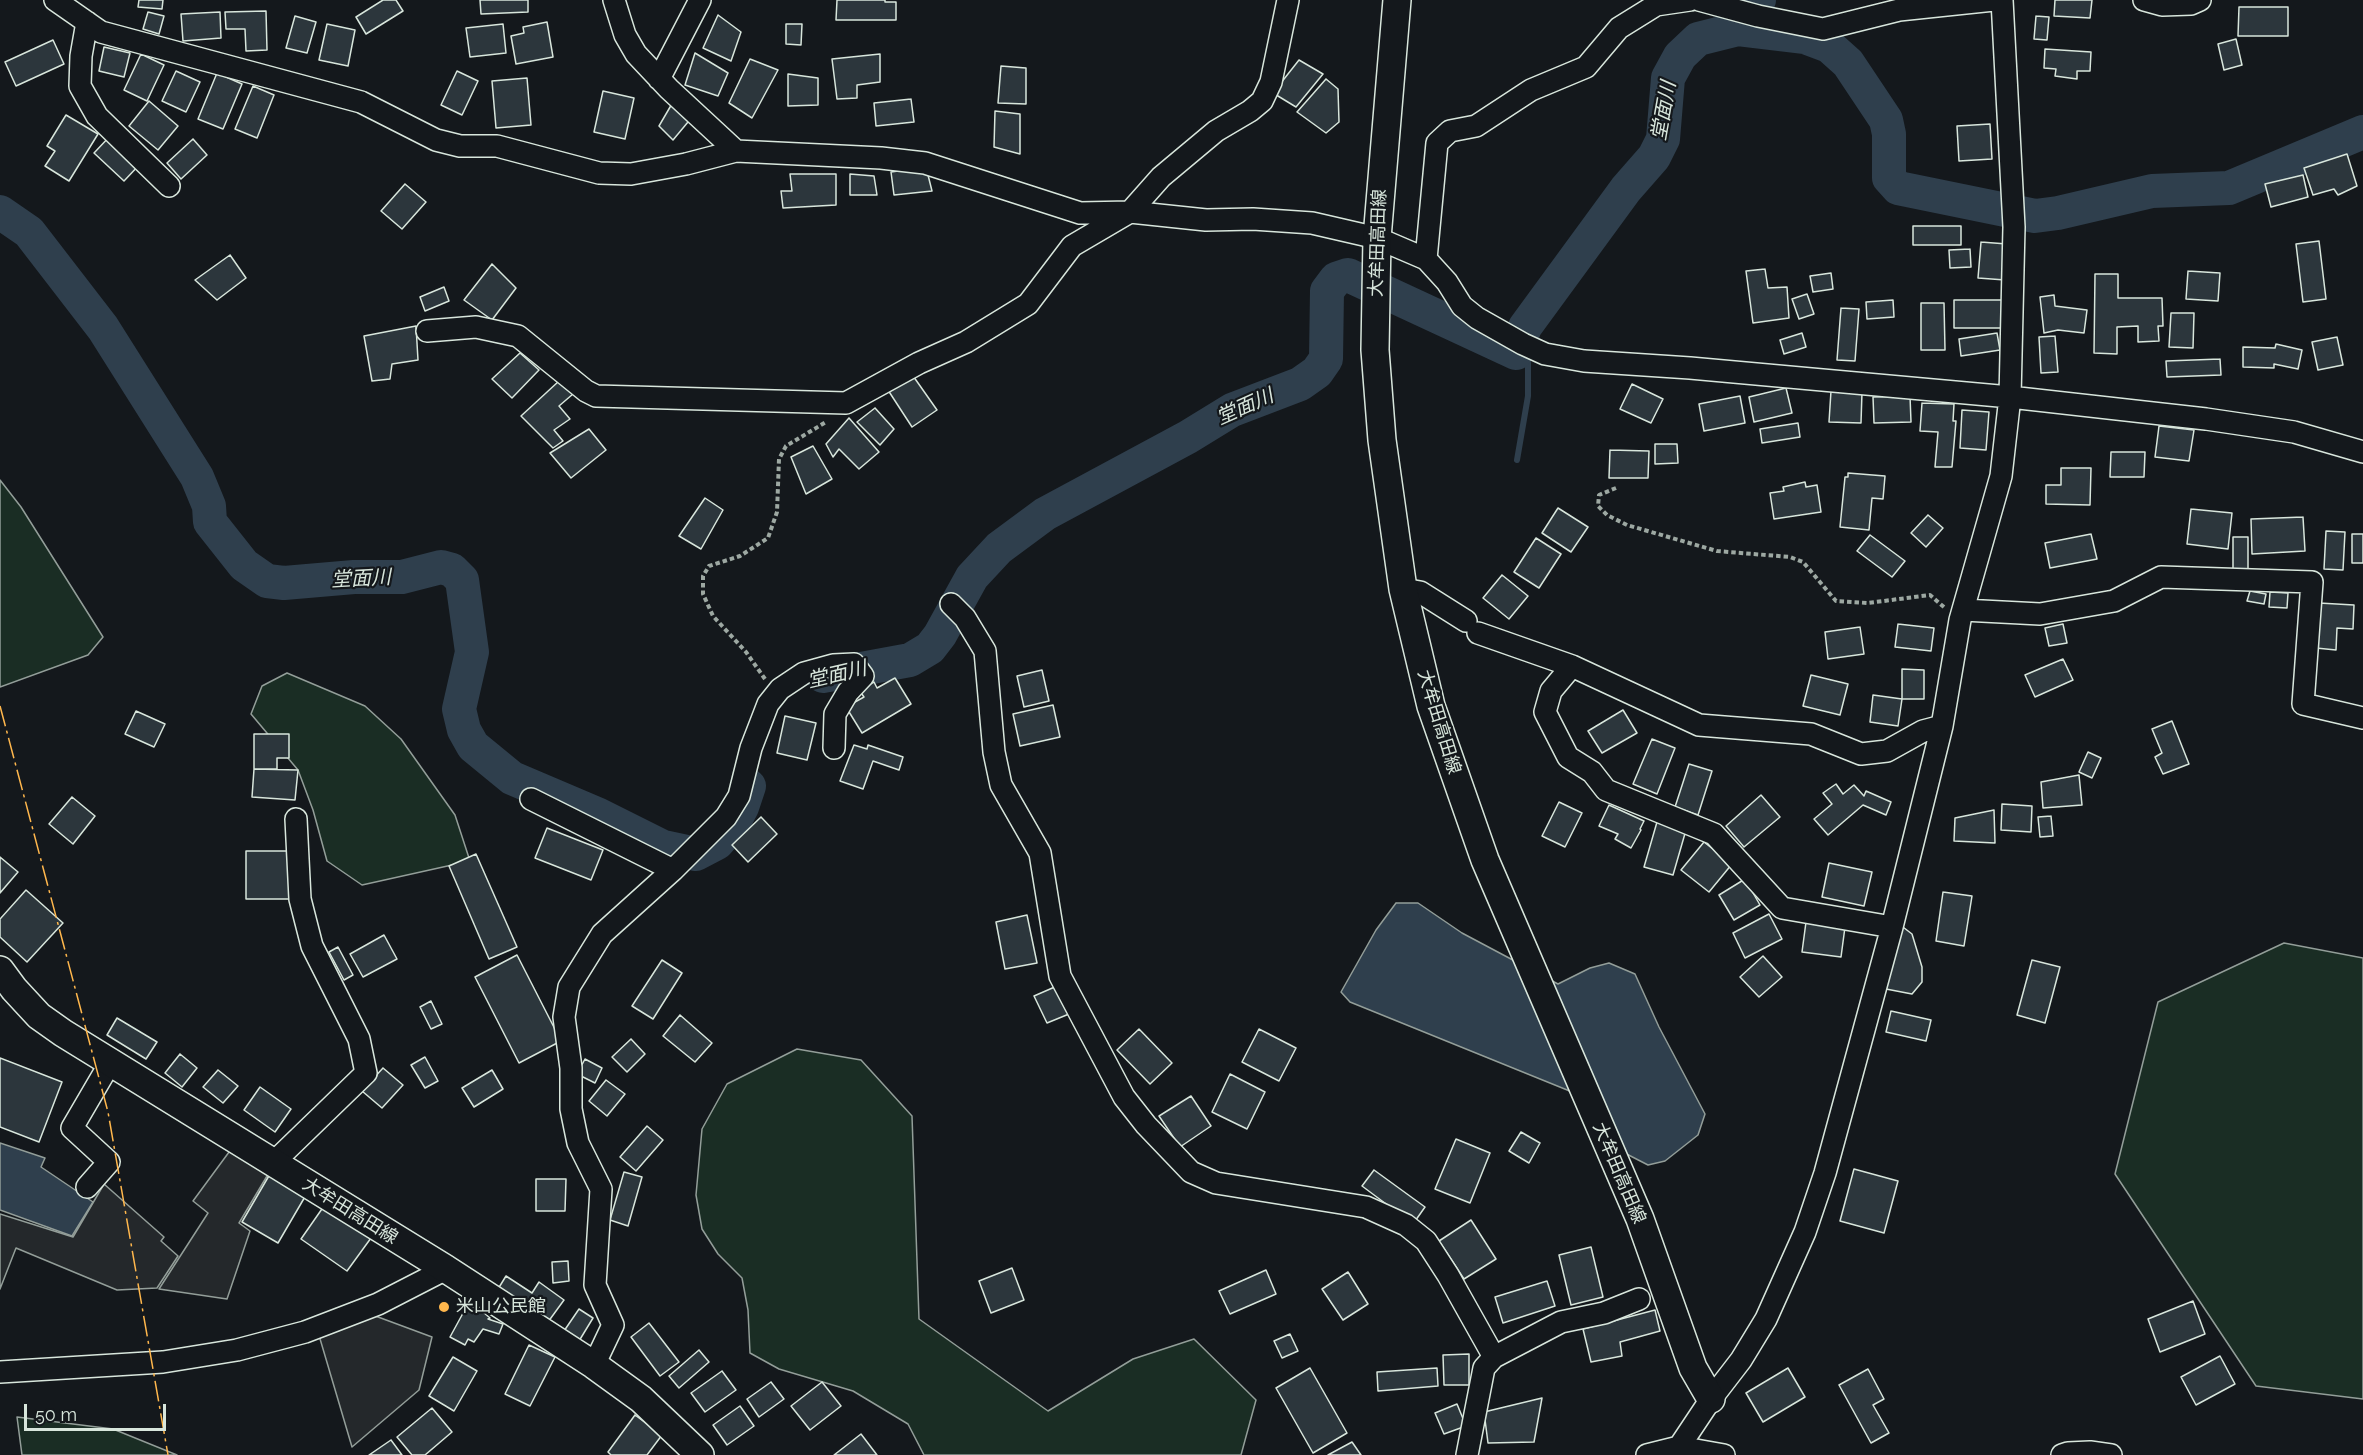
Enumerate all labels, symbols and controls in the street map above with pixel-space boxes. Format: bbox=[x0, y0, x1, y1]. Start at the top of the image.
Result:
water label: 堂面川 bbox=[1647, 79, 1681, 143]
street label: 大牟田高田線 bbox=[1365, 189, 1391, 297]
water label: 堂面川 bbox=[1213, 384, 1277, 430]
water label: 堂面川 bbox=[330, 565, 392, 593]
water label: 堂面川 bbox=[805, 657, 869, 693]
street label: 大牟田高田線 bbox=[1413, 667, 1465, 777]
street label: 大牟田高田線 bbox=[1588, 1119, 1650, 1227]
street label: 大牟田高田線 bbox=[298, 1173, 402, 1249]
place label: 米山公民館 bbox=[456, 1296, 546, 1318]
marker: 米山公民館 bbox=[437, 1300, 451, 1314]
scale bar bbox=[27, 1392, 170, 1430]
text: 50 m bbox=[35, 1404, 77, 1425]

